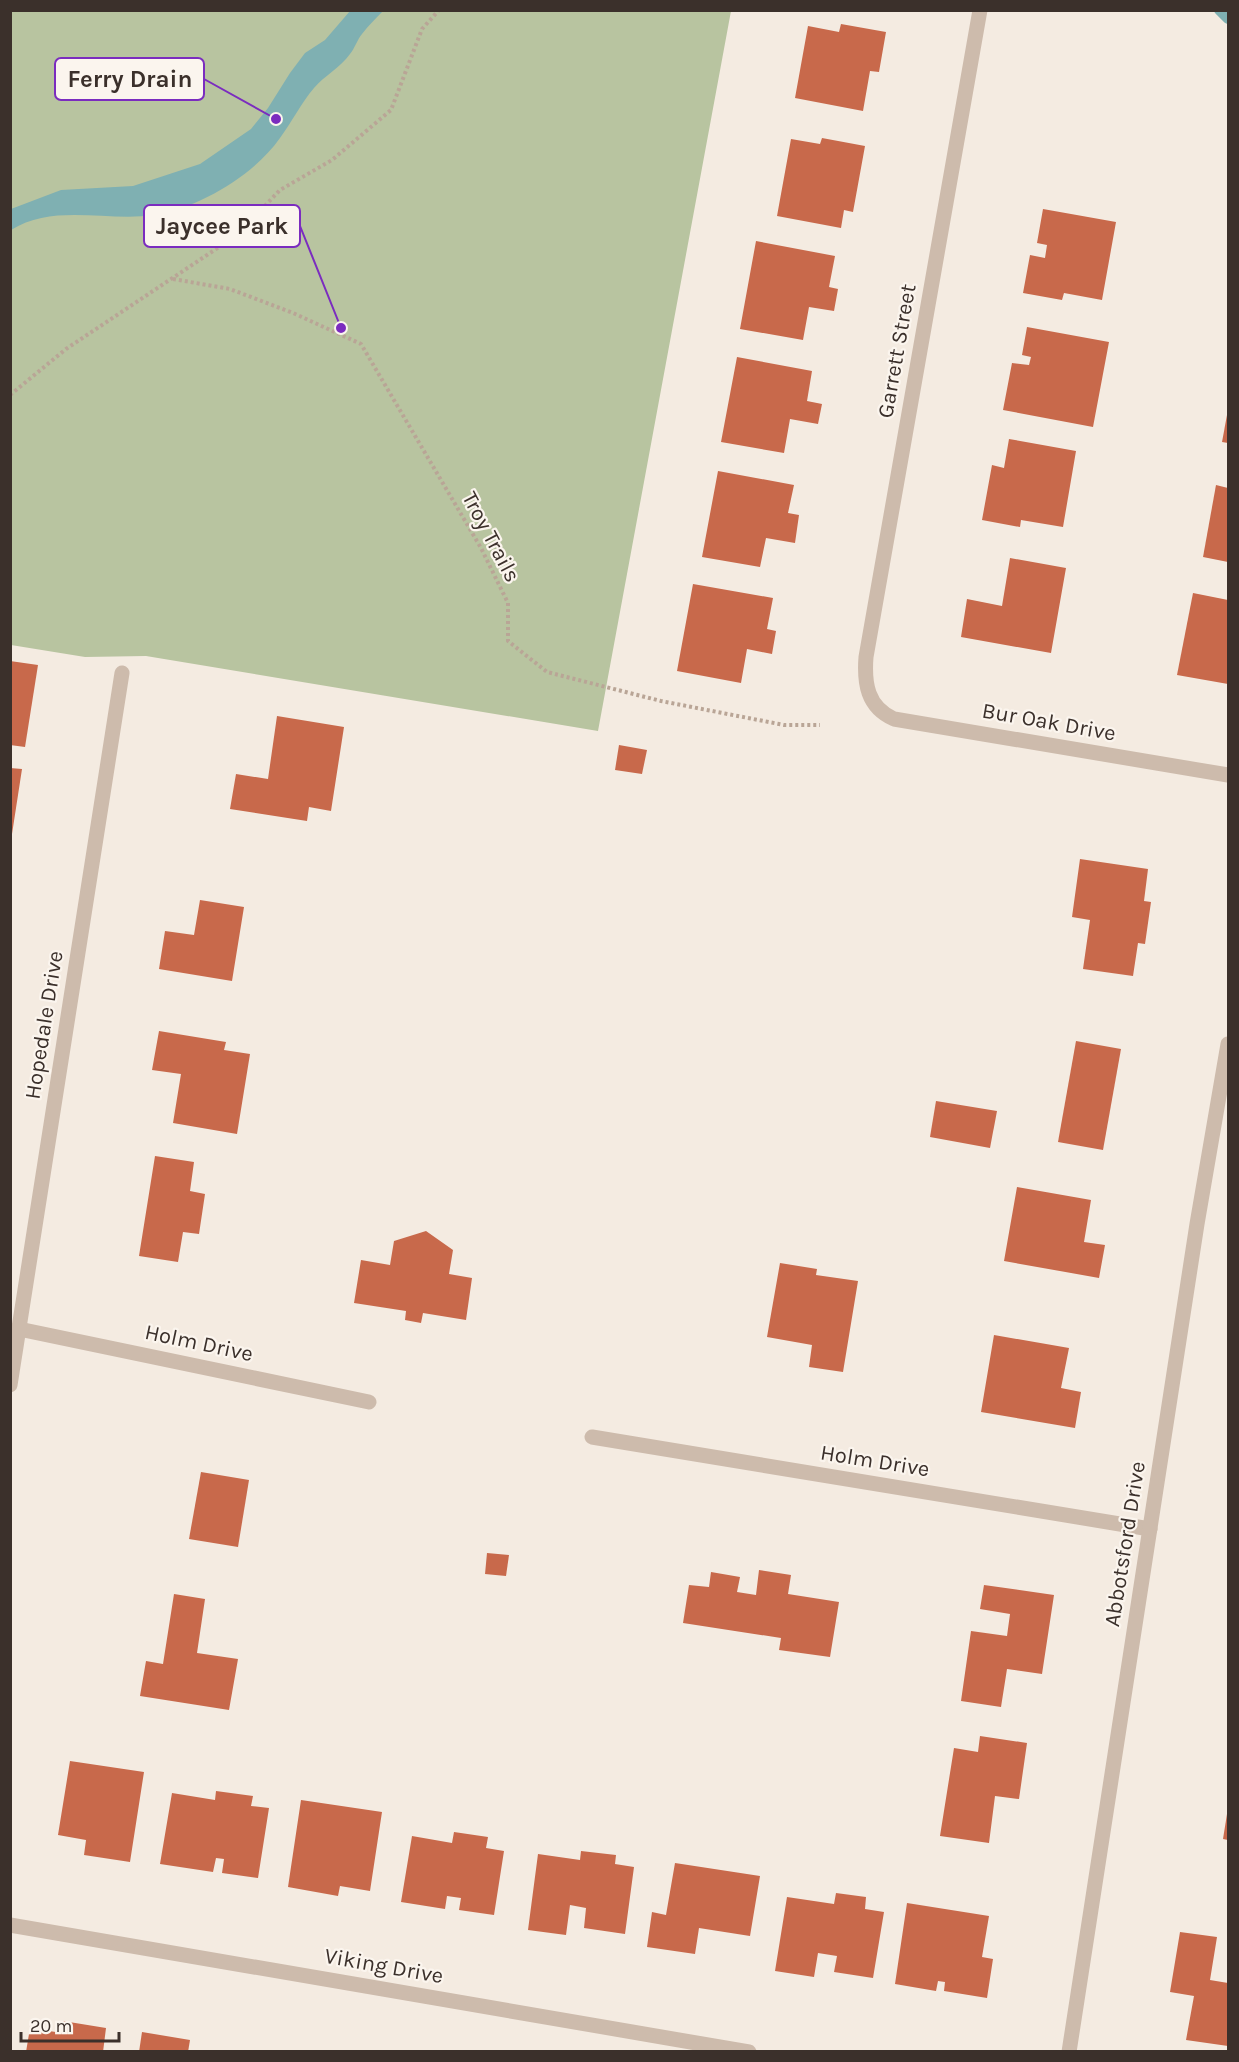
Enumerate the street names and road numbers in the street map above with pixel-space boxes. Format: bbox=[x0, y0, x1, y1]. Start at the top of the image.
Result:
street label: Garrett Street bbox=[872, 282, 922, 420]
street label: Troy Trails bbox=[456, 487, 526, 587]
street label: Bur Oak Drive bbox=[980, 697, 1118, 747]
street label: Hopedale Drive bbox=[19, 949, 69, 1101]
street label: Holm Drive bbox=[142, 1319, 256, 1367]
street label: Holm Drive bbox=[819, 1440, 931, 1482]
street label: Abbotsford Drive bbox=[1099, 1459, 1151, 1629]
street label: Viking Drive bbox=[323, 1943, 445, 1989]

